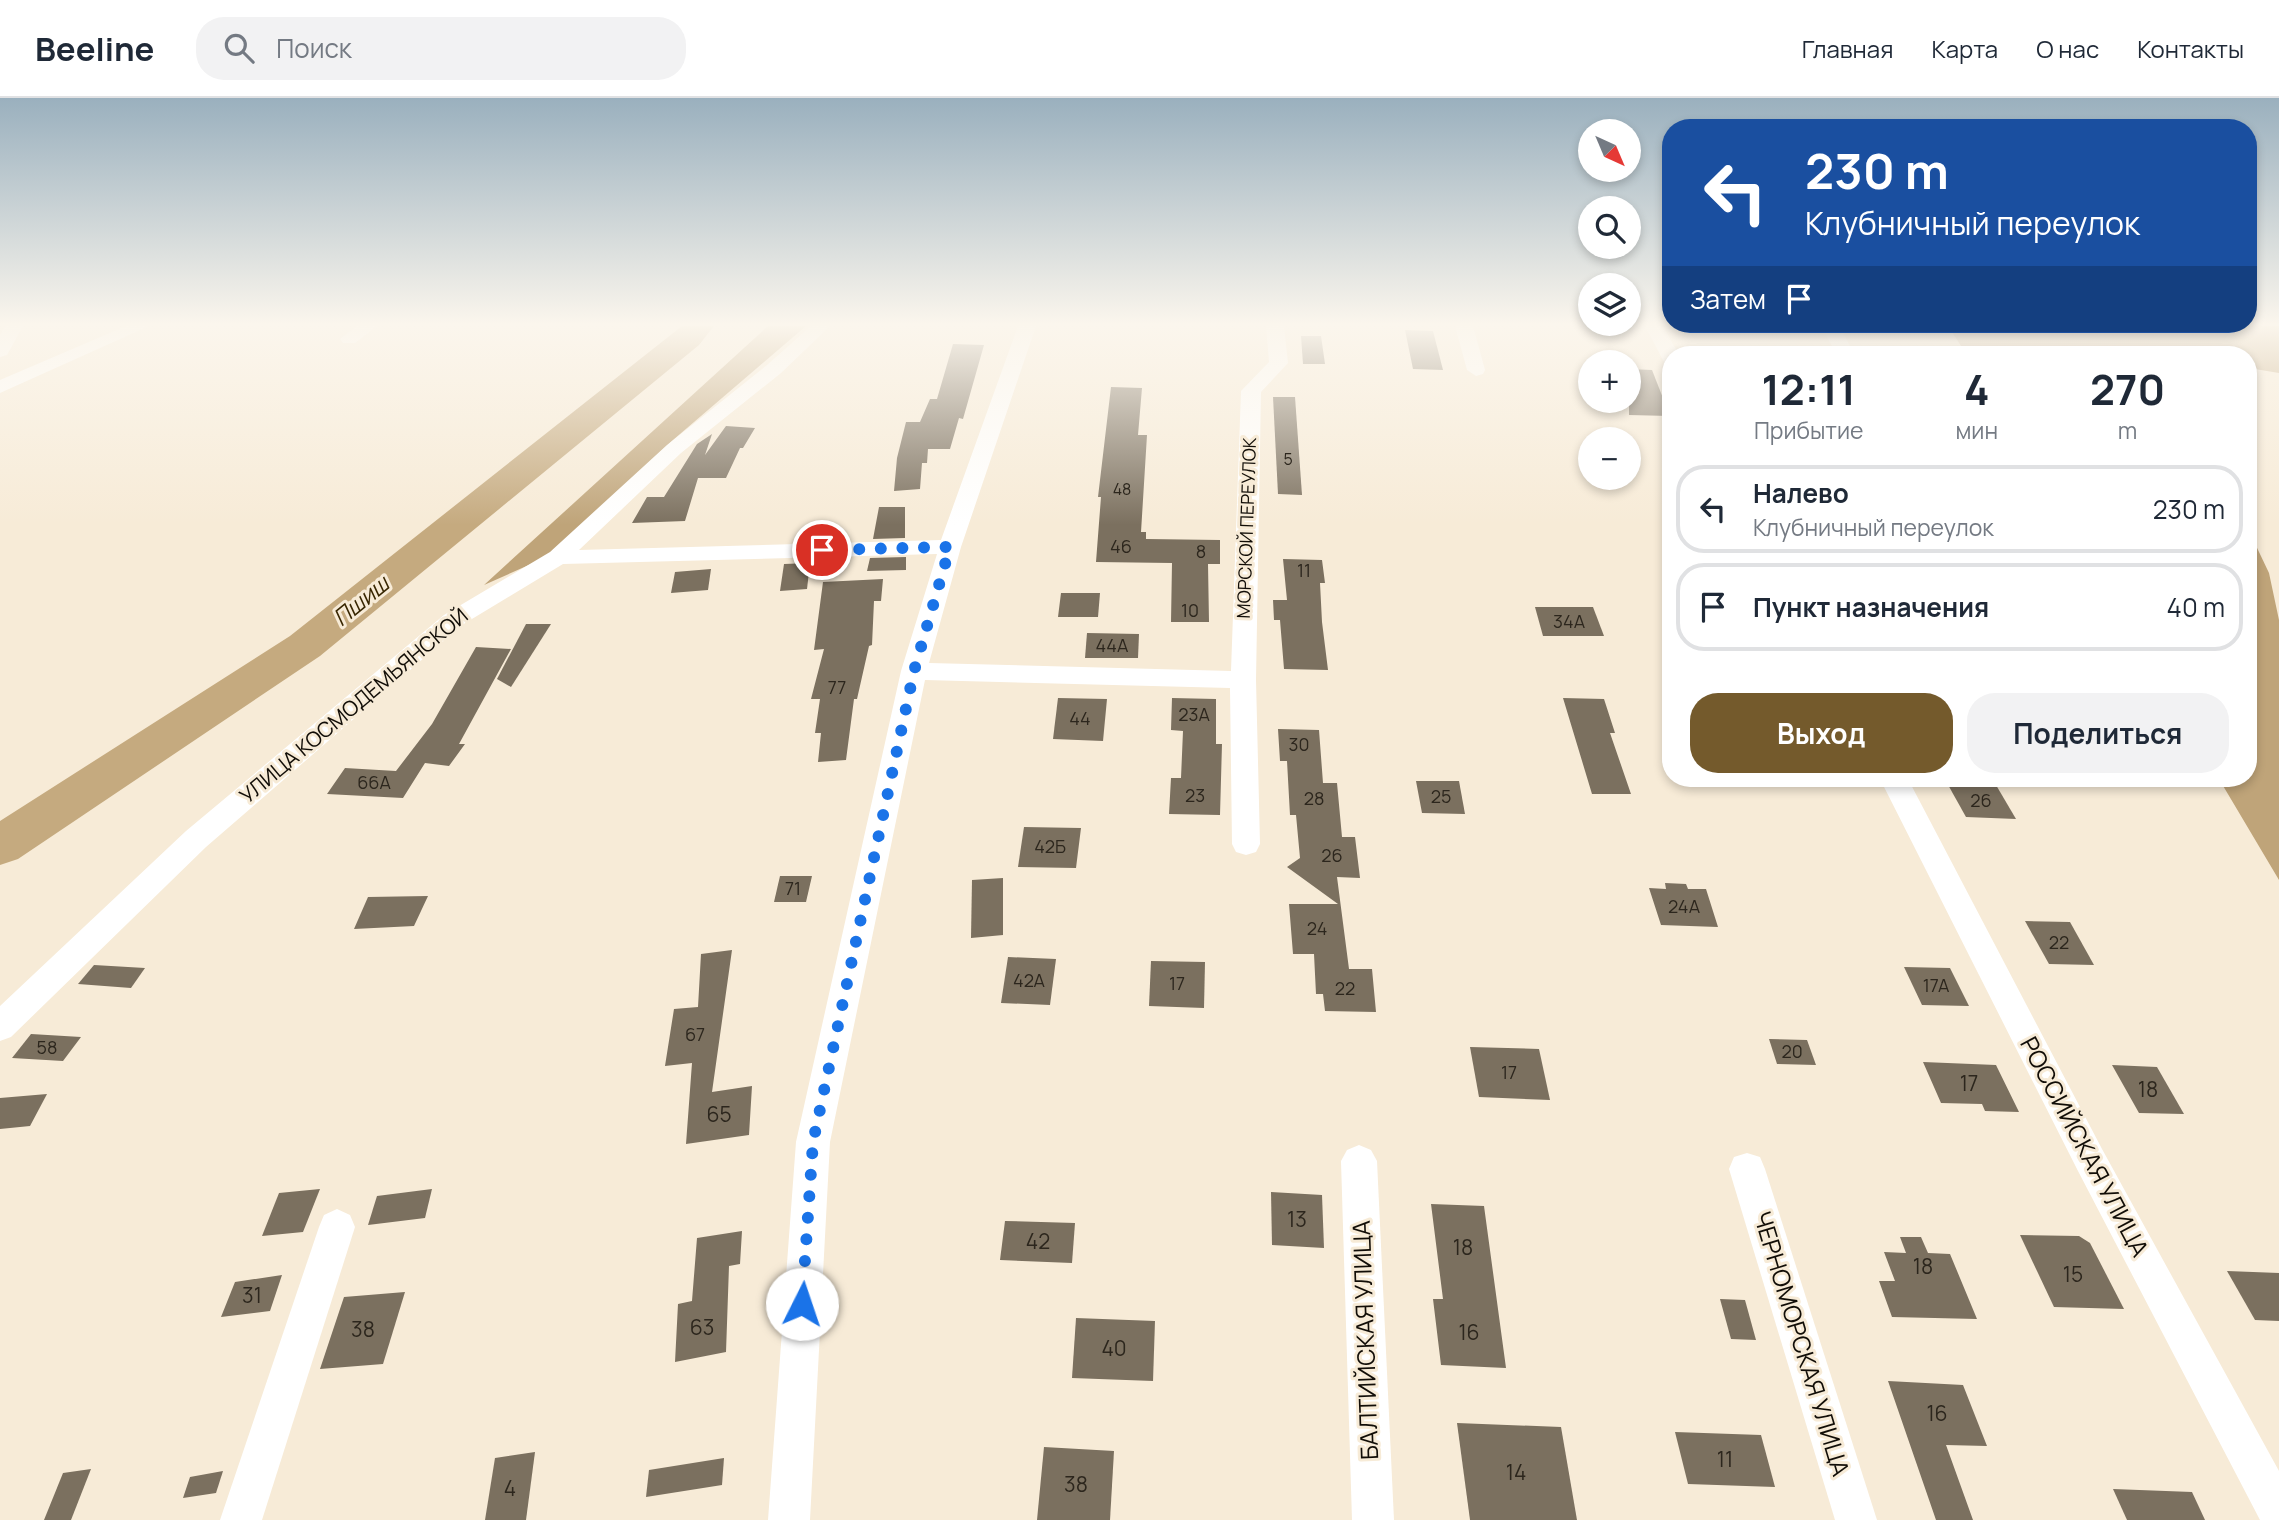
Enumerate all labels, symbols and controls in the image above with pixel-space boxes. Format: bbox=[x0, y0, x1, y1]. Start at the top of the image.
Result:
search box bbox=[196, 17, 686, 80]
text: Beeline bbox=[35, 26, 154, 71]
icon: search bbox=[220, 29, 258, 67]
text: Поиск bbox=[276, 30, 352, 66]
text: Главная bbox=[1802, 32, 1893, 65]
text: Карта bbox=[1931, 32, 1998, 65]
text: О нас bbox=[2036, 32, 2099, 65]
text: Контакты bbox=[2137, 32, 2244, 65]
north arrow bbox=[1578, 119, 1642, 182]
map controls bbox=[1578, 119, 1641, 490]
text: 230 m bbox=[1805, 137, 1949, 204]
icon: left bbox=[1690, 147, 1781, 238]
button: search bbox=[1578, 196, 1641, 259]
text: Клубничный переулок bbox=[1805, 201, 2140, 245]
button: layers bbox=[1578, 273, 1641, 336]
icon: arrive bbox=[1780, 280, 1818, 318]
text: Затем bbox=[1690, 281, 1766, 317]
button: + bbox=[1578, 350, 1641, 413]
text: 12:11 bbox=[1761, 360, 1856, 418]
text: 4 bbox=[1964, 360, 1990, 418]
text: 270 bbox=[2090, 360, 2165, 418]
text: Прибытие bbox=[1754, 414, 1864, 446]
text: мин bbox=[1955, 414, 1998, 446]
text: m bbox=[2118, 414, 2137, 446]
button: − bbox=[1578, 427, 1641, 490]
street label: МОРСКОЙ ПЕРЕУЛОК bbox=[1231, 437, 1261, 619]
house number: 5 bbox=[1283, 448, 1293, 470]
text: Налево bbox=[1753, 475, 1849, 511]
house number: 48 bbox=[1113, 478, 1131, 500]
icon: left bbox=[1694, 490, 1732, 528]
text: 230 m bbox=[2153, 491, 2225, 527]
text: Клубничный переулок bbox=[1753, 511, 1994, 543]
pin bbox=[792, 520, 852, 580]
icon: arrive bbox=[803, 531, 841, 569]
house number: 46 bbox=[1110, 534, 1132, 558]
house number: 8 bbox=[1196, 539, 1206, 563]
house number: 11 bbox=[1297, 558, 1311, 582]
water label: Пшиш bbox=[325, 567, 396, 633]
icon: arrive bbox=[1694, 588, 1732, 626]
text: Пункт назначения bbox=[1753, 589, 1989, 625]
text: 40 m bbox=[2167, 589, 2225, 625]
house number: 10 bbox=[1181, 598, 1199, 622]
street label: УЛИЦА КОСМОДЕМЬЯНСКОЙ bbox=[233, 601, 473, 809]
house number: 34А bbox=[1553, 609, 1586, 633]
house number: 44А bbox=[1096, 633, 1129, 657]
house number: 77 bbox=[828, 675, 846, 699]
button: Выход bbox=[1690, 693, 1953, 773]
button: Поделиться bbox=[1967, 693, 2229, 773]
house number: 23А bbox=[1178, 702, 1210, 726]
house number: 44 bbox=[1069, 706, 1091, 730]
house number: 30 bbox=[1289, 732, 1309, 756]
house number: 66А bbox=[357, 770, 391, 794]
house number: 23 bbox=[1185, 783, 1205, 807]
house number: 25 bbox=[1431, 784, 1451, 808]
house number: 28 bbox=[1304, 786, 1324, 810]
house number: 26 bbox=[1970, 788, 1992, 812]
house number: 42Б bbox=[1034, 834, 1066, 858]
house number: 26 bbox=[1321, 843, 1343, 867]
house number: 71 bbox=[785, 876, 801, 900]
house number: 24А bbox=[1668, 894, 1701, 918]
house number: 24 bbox=[1307, 916, 1327, 940]
house number: 22 bbox=[2049, 930, 2069, 954]
house number: 42А bbox=[1013, 968, 1046, 992]
house number: 17 bbox=[1169, 971, 1185, 995]
house number: 17А bbox=[1923, 973, 1950, 997]
house number: 22 bbox=[1335, 976, 1355, 1000]
house number: 67 bbox=[685, 1022, 705, 1046]
street label: РОССИЙСКАЯ УЛИЦА bbox=[2013, 1031, 2157, 1262]
house number: 58 bbox=[37, 1035, 57, 1059]
house number: 20 bbox=[1781, 1039, 1803, 1063]
house number: 17 bbox=[1501, 1060, 1517, 1084]
house number: 17 bbox=[1960, 1069, 1978, 1097]
house number: 18 bbox=[2138, 1075, 2158, 1103]
house number: 65 bbox=[706, 1100, 732, 1128]
house number: 13 bbox=[1287, 1205, 1307, 1233]
street label: ЧЕРНОМОРСКАЯ УЛИЦА bbox=[1746, 1207, 1858, 1480]
street label: БАЛТИЙСКАЯ УЛИЦА bbox=[1344, 1220, 1385, 1460]
house number: 42 bbox=[1026, 1227, 1050, 1255]
house number: 18 bbox=[1453, 1233, 1473, 1261]
house number: 18 bbox=[1913, 1252, 1933, 1280]
house number: 15 bbox=[2063, 1260, 2083, 1288]
position arrow bbox=[765, 1267, 839, 1341]
house number: 31 bbox=[242, 1281, 262, 1309]
house number: 63 bbox=[690, 1313, 714, 1341]
house number: 38 bbox=[351, 1315, 375, 1343]
house number: 16 bbox=[1458, 1318, 1480, 1346]
house number: 40 bbox=[1101, 1334, 1127, 1362]
house number: 16 bbox=[1926, 1399, 1948, 1427]
house number: 11 bbox=[1717, 1445, 1733, 1473]
house number: 14 bbox=[1506, 1458, 1526, 1486]
house number: 38 bbox=[1064, 1470, 1088, 1498]
house number: 4 bbox=[504, 1474, 516, 1502]

